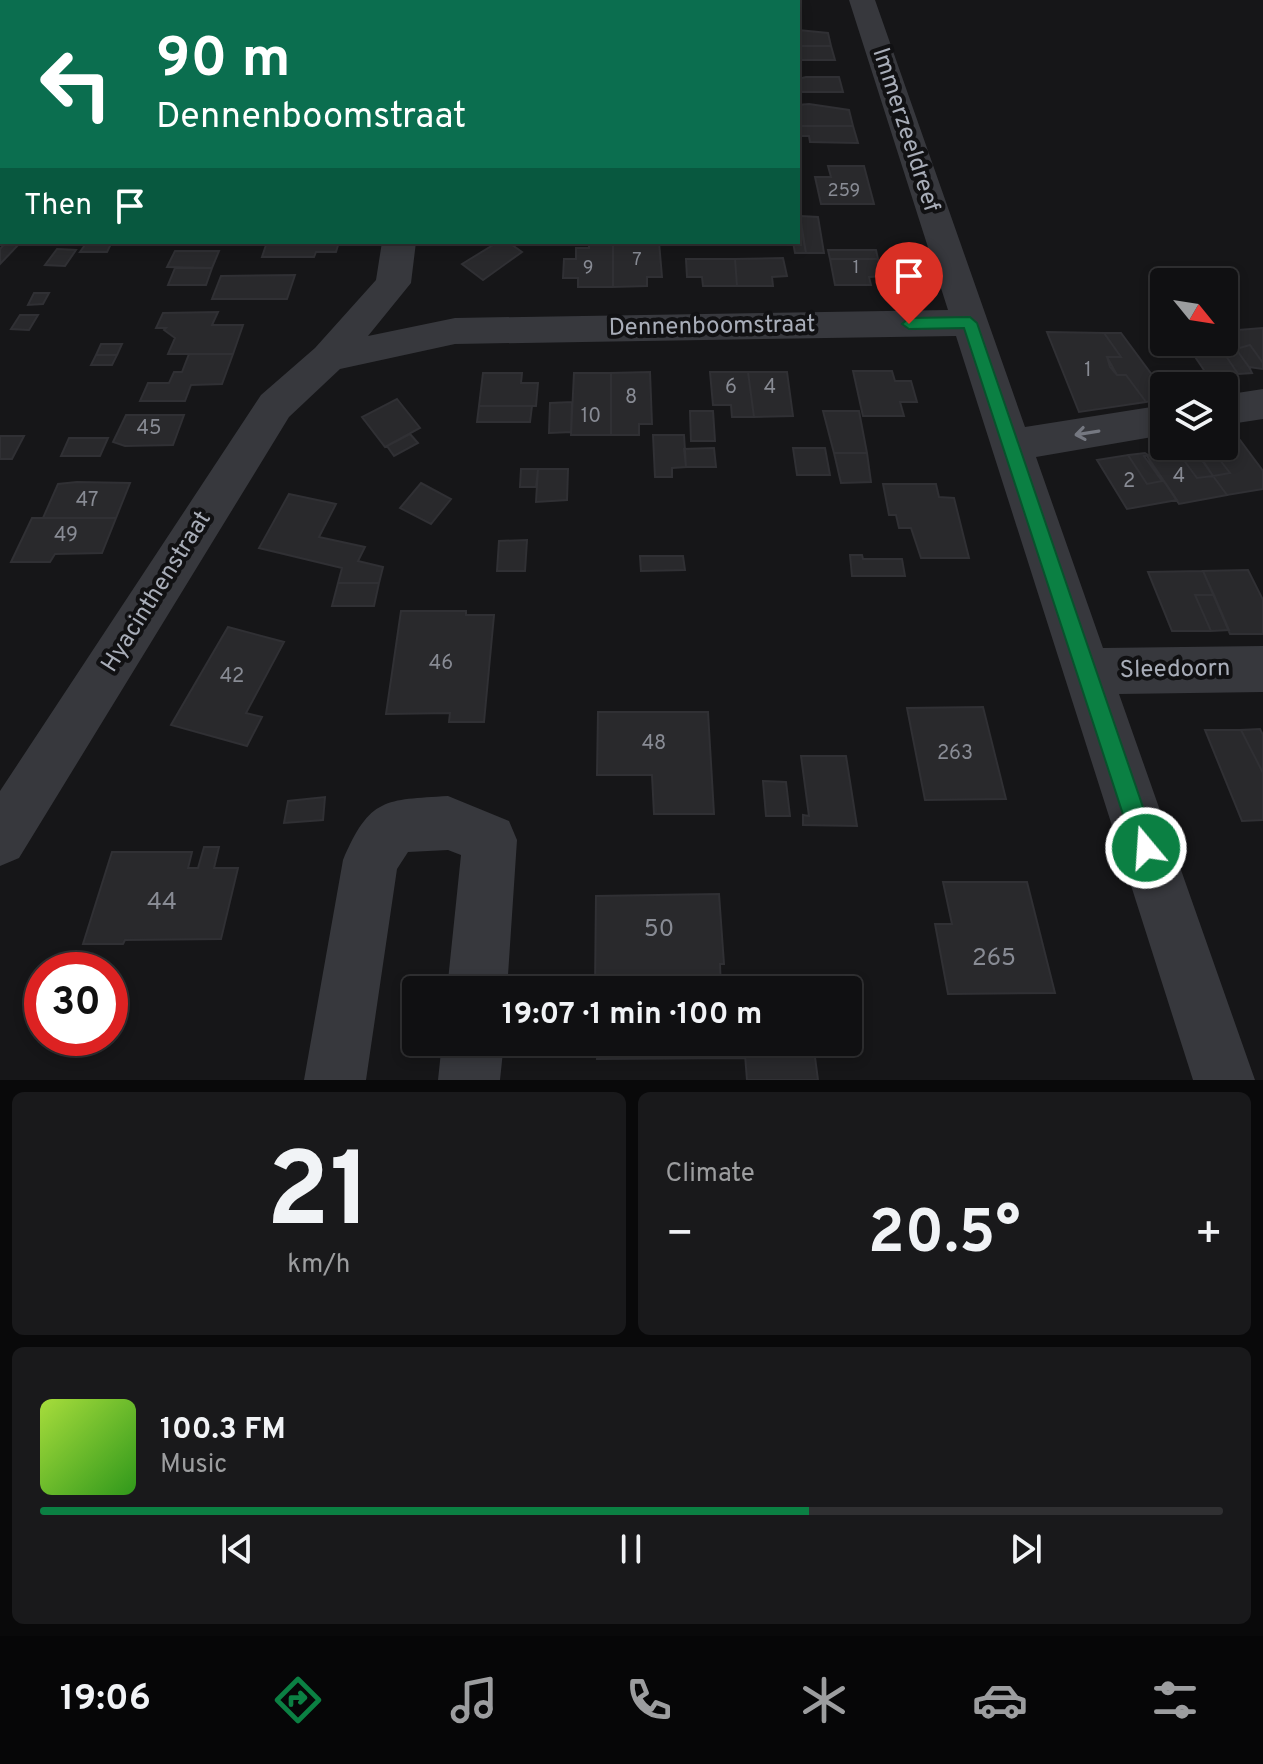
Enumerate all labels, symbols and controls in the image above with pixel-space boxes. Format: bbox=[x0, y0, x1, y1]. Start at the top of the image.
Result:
text: 90 m bbox=[156, 26, 291, 96]
icon: left bbox=[24, 32, 128, 136]
street label: Immerzeeldreef bbox=[864, 44, 946, 216]
text: Dennenboomstraat bbox=[156, 95, 466, 141]
house number: 259 bbox=[828, 180, 860, 203]
icon: arrive bbox=[108, 184, 152, 228]
text: Then bbox=[24, 188, 92, 225]
pin bbox=[875, 242, 943, 324]
house number: 7 bbox=[632, 249, 642, 272]
icon: arrive bbox=[887, 254, 931, 298]
house number: 9 bbox=[583, 257, 593, 280]
house number: 1 bbox=[853, 257, 859, 280]
north arrow bbox=[1150, 268, 1238, 356]
map controls bbox=[1150, 268, 1238, 460]
street label: Dennenboomstraat bbox=[608, 310, 816, 344]
house number: 1 bbox=[1084, 358, 1092, 384]
button: layers bbox=[1150, 372, 1238, 460]
house number: 6 bbox=[725, 375, 737, 401]
house number: 4 bbox=[764, 375, 776, 401]
house number: 8 bbox=[625, 385, 637, 411]
house number: 10 bbox=[581, 404, 601, 430]
house number: 45 bbox=[137, 416, 161, 442]
one-way arrow bbox=[1075, 426, 1101, 441]
house number: 4 bbox=[1173, 464, 1185, 490]
house number: 2 bbox=[1123, 469, 1135, 495]
house number: 47 bbox=[76, 488, 98, 514]
street label: Hyacinthenstraat bbox=[95, 506, 219, 678]
house number: 49 bbox=[54, 523, 78, 549]
house number: 46 bbox=[429, 651, 453, 677]
street label: Sleedoorn bbox=[1119, 654, 1231, 686]
house number: 42 bbox=[220, 664, 244, 690]
house number: 48 bbox=[642, 731, 666, 757]
house number: 263 bbox=[937, 741, 973, 767]
position arrow bbox=[1104, 806, 1188, 890]
house number: 44 bbox=[147, 888, 177, 918]
house number: 50 bbox=[644, 915, 674, 945]
house number: 265 bbox=[972, 944, 1016, 974]
speed limit sign: 30 bbox=[24, 952, 128, 1056]
text: 19:07 · 1 min · 100 m bbox=[502, 997, 762, 1034]
text: 21 bbox=[266, 1131, 371, 1263]
text: Climate bbox=[666, 1158, 755, 1191]
text: 20.5° bbox=[868, 1198, 1020, 1274]
text: − bbox=[666, 1208, 694, 1264]
text: + bbox=[1195, 1208, 1223, 1264]
text: km/h bbox=[287, 1249, 350, 1282]
text: 100.3 FM bbox=[160, 1412, 286, 1449]
text: Music bbox=[160, 1449, 227, 1482]
icon: previous bbox=[215, 1527, 259, 1571]
icon: pause bbox=[609, 1527, 653, 1571]
icon: next bbox=[1004, 1527, 1048, 1571]
icon: directions bbox=[270, 1672, 326, 1728]
icon: music bbox=[446, 1672, 502, 1728]
icon: phone bbox=[621, 1672, 677, 1728]
icon: climate bbox=[796, 1672, 852, 1728]
icon: car bbox=[972, 1672, 1028, 1728]
icon: filters bbox=[1147, 1672, 1203, 1728]
text: 19:06 bbox=[60, 1677, 151, 1723]

